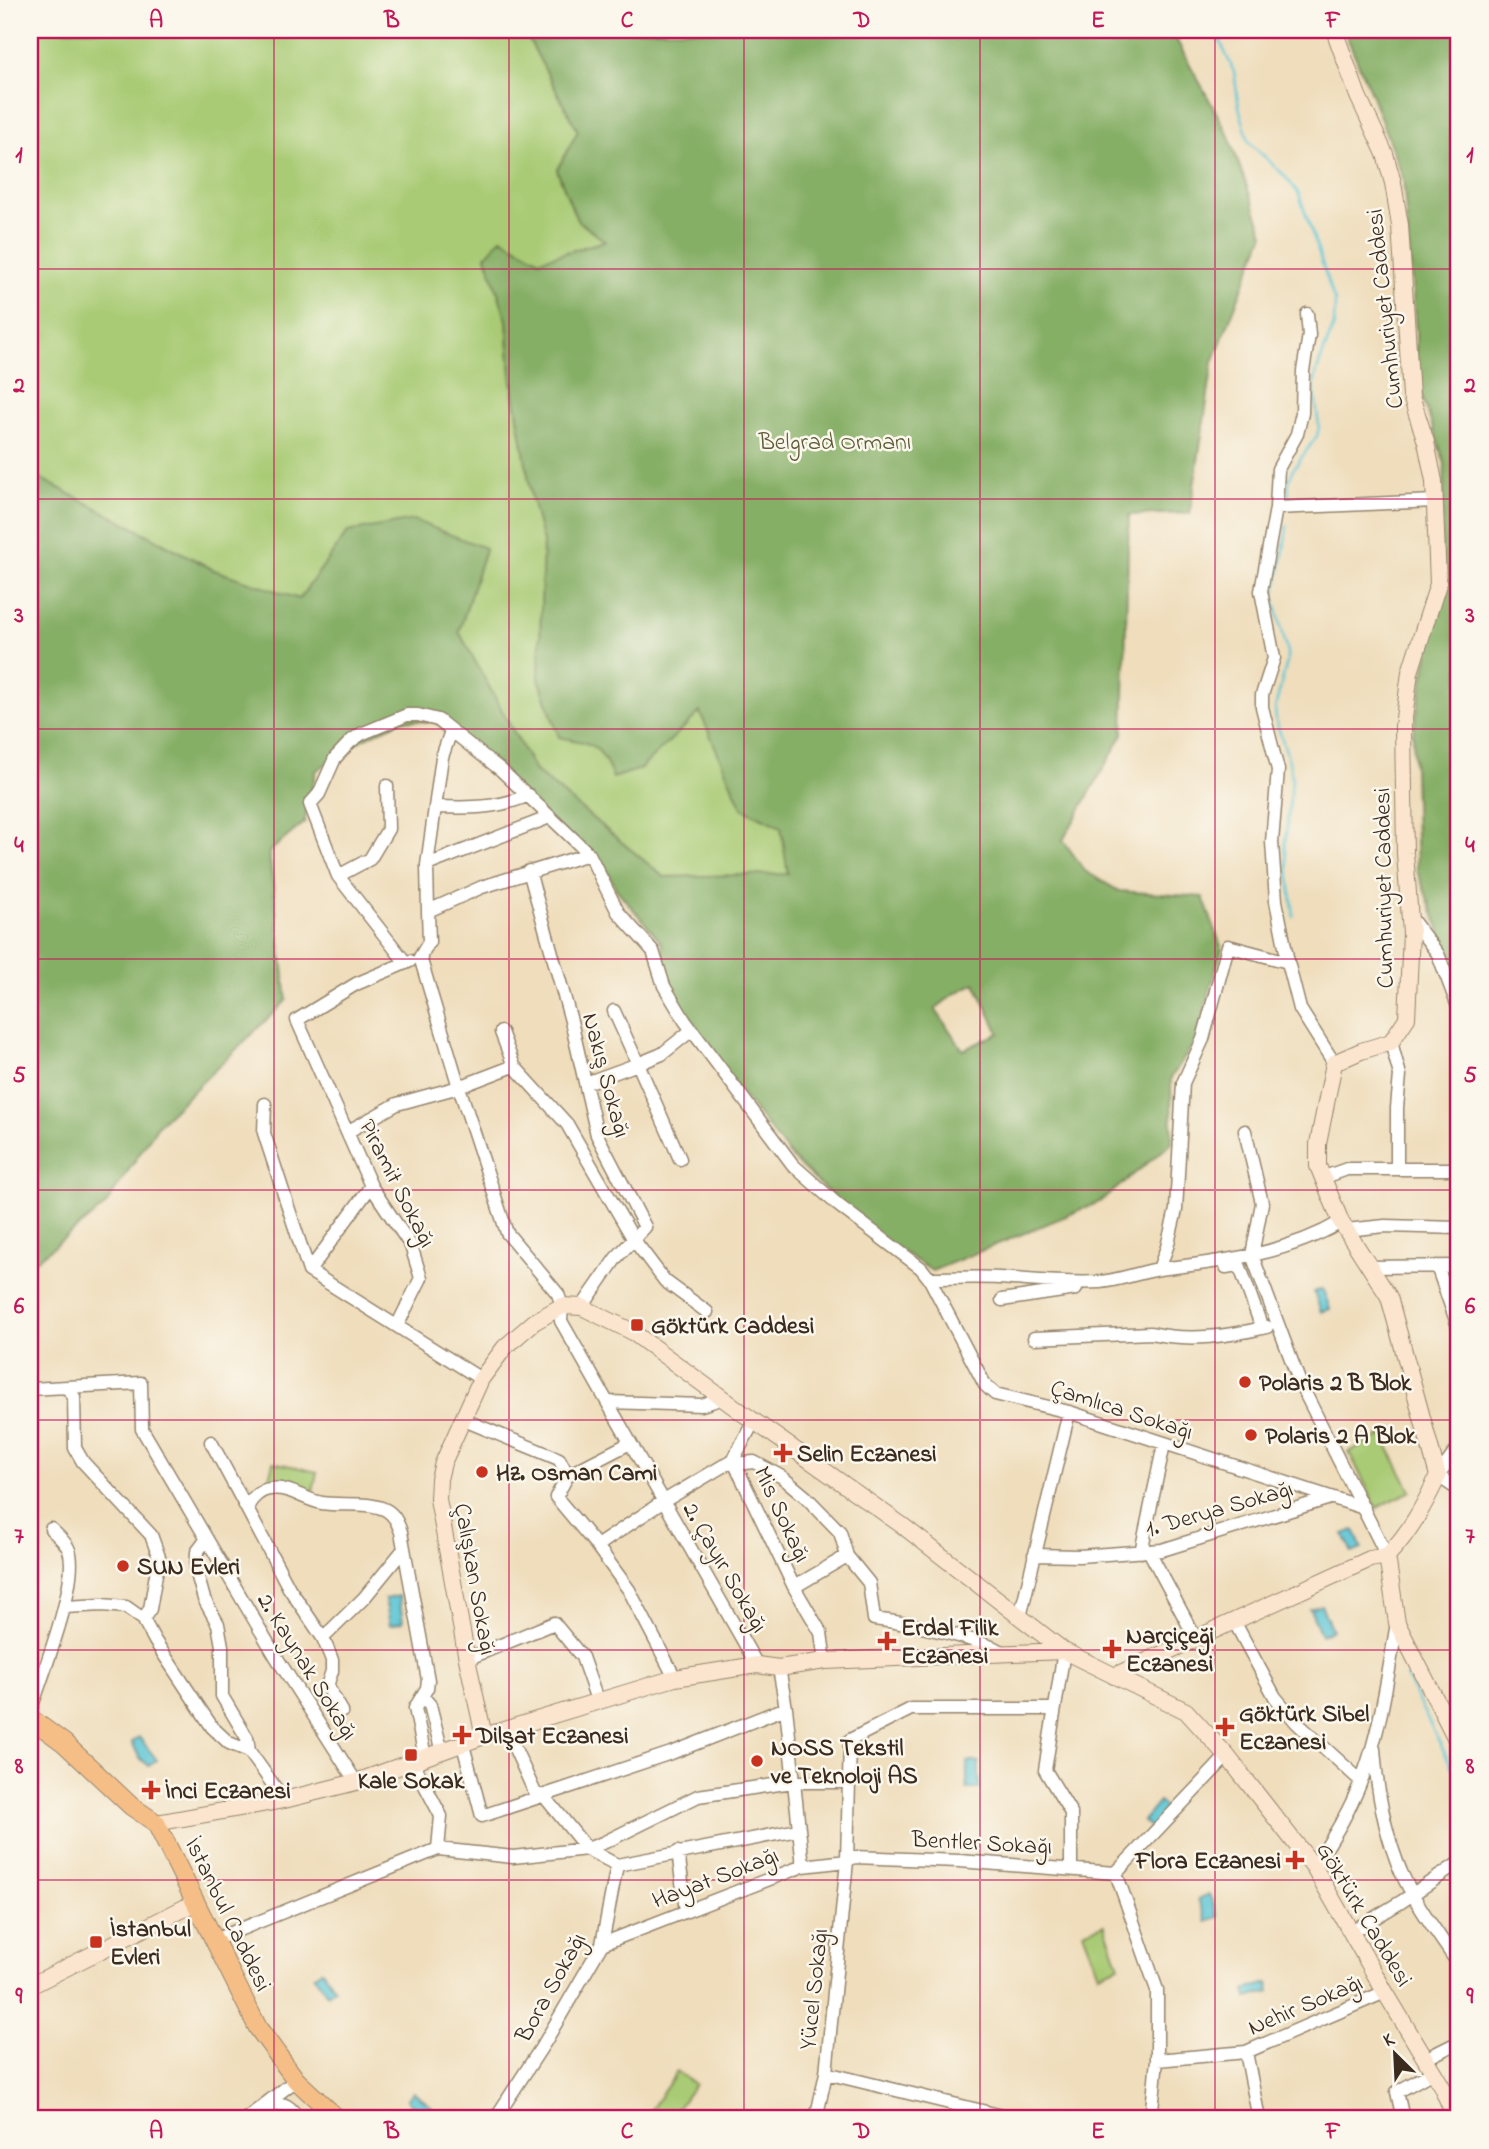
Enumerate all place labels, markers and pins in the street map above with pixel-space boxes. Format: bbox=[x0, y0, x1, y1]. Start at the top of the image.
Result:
place label: Göktürk Caddesi bbox=[651, 1310, 814, 1345]
marker: Göktürk Caddesi bbox=[629, 1317, 645, 1333]
place label: Polaris 2 B Blok bbox=[1259, 1367, 1412, 1402]
marker: Polaris 2 B Blok bbox=[1237, 1374, 1253, 1390]
place label: Polaris 2 A Blok bbox=[1265, 1420, 1416, 1455]
marker: Polaris 2 A Blok bbox=[1243, 1427, 1259, 1443]
place label: Selin Eczanesi bbox=[797, 1438, 937, 1473]
marker: Selin Eczanesi bbox=[775, 1445, 791, 1461]
place label: Hz. Osman Cami bbox=[496, 1457, 657, 1492]
marker: Hz. Osman Cami bbox=[474, 1464, 490, 1480]
place label: SUN Evleri bbox=[137, 1551, 240, 1586]
marker: SUN Evleri bbox=[115, 1558, 131, 1574]
place label: Erdal Filik Eczanesi bbox=[901, 1612, 999, 1675]
place label: Narçiçeği Eczanesi bbox=[1126, 1620, 1214, 1683]
marker: Erdal Filik Eczanesi bbox=[879, 1633, 895, 1649]
marker: Narçiçeği Eczanesi bbox=[1104, 1641, 1120, 1657]
place label: Göktürk Sibel Eczanesi bbox=[1239, 1698, 1369, 1761]
marker: Göktürk Sibel Eczanesi bbox=[1217, 1719, 1233, 1735]
place label: Dilşat Eczanesi bbox=[475, 1720, 629, 1755]
marker: Dilşat Eczanesi bbox=[454, 1727, 470, 1743]
place label: NOSS Tekstil ve Teknoloji AS bbox=[770, 1732, 918, 1795]
marker: Kale Sokak bbox=[403, 1747, 419, 1763]
marker: NOSS Tekstil ve Teknoloji AS bbox=[749, 1753, 765, 1769]
place label: Kale Sokak bbox=[358, 1765, 465, 1800]
place label: İnci Eczanesi bbox=[165, 1775, 291, 1810]
marker: İnci Eczanesi bbox=[143, 1782, 159, 1798]
place label: Flora Eczanesi bbox=[1134, 1845, 1281, 1880]
marker: Flora Eczanesi bbox=[1287, 1852, 1303, 1868]
place label: İstanbul Evleri bbox=[110, 1913, 191, 1976]
marker: İstanbul Evleri bbox=[88, 1934, 104, 1950]

